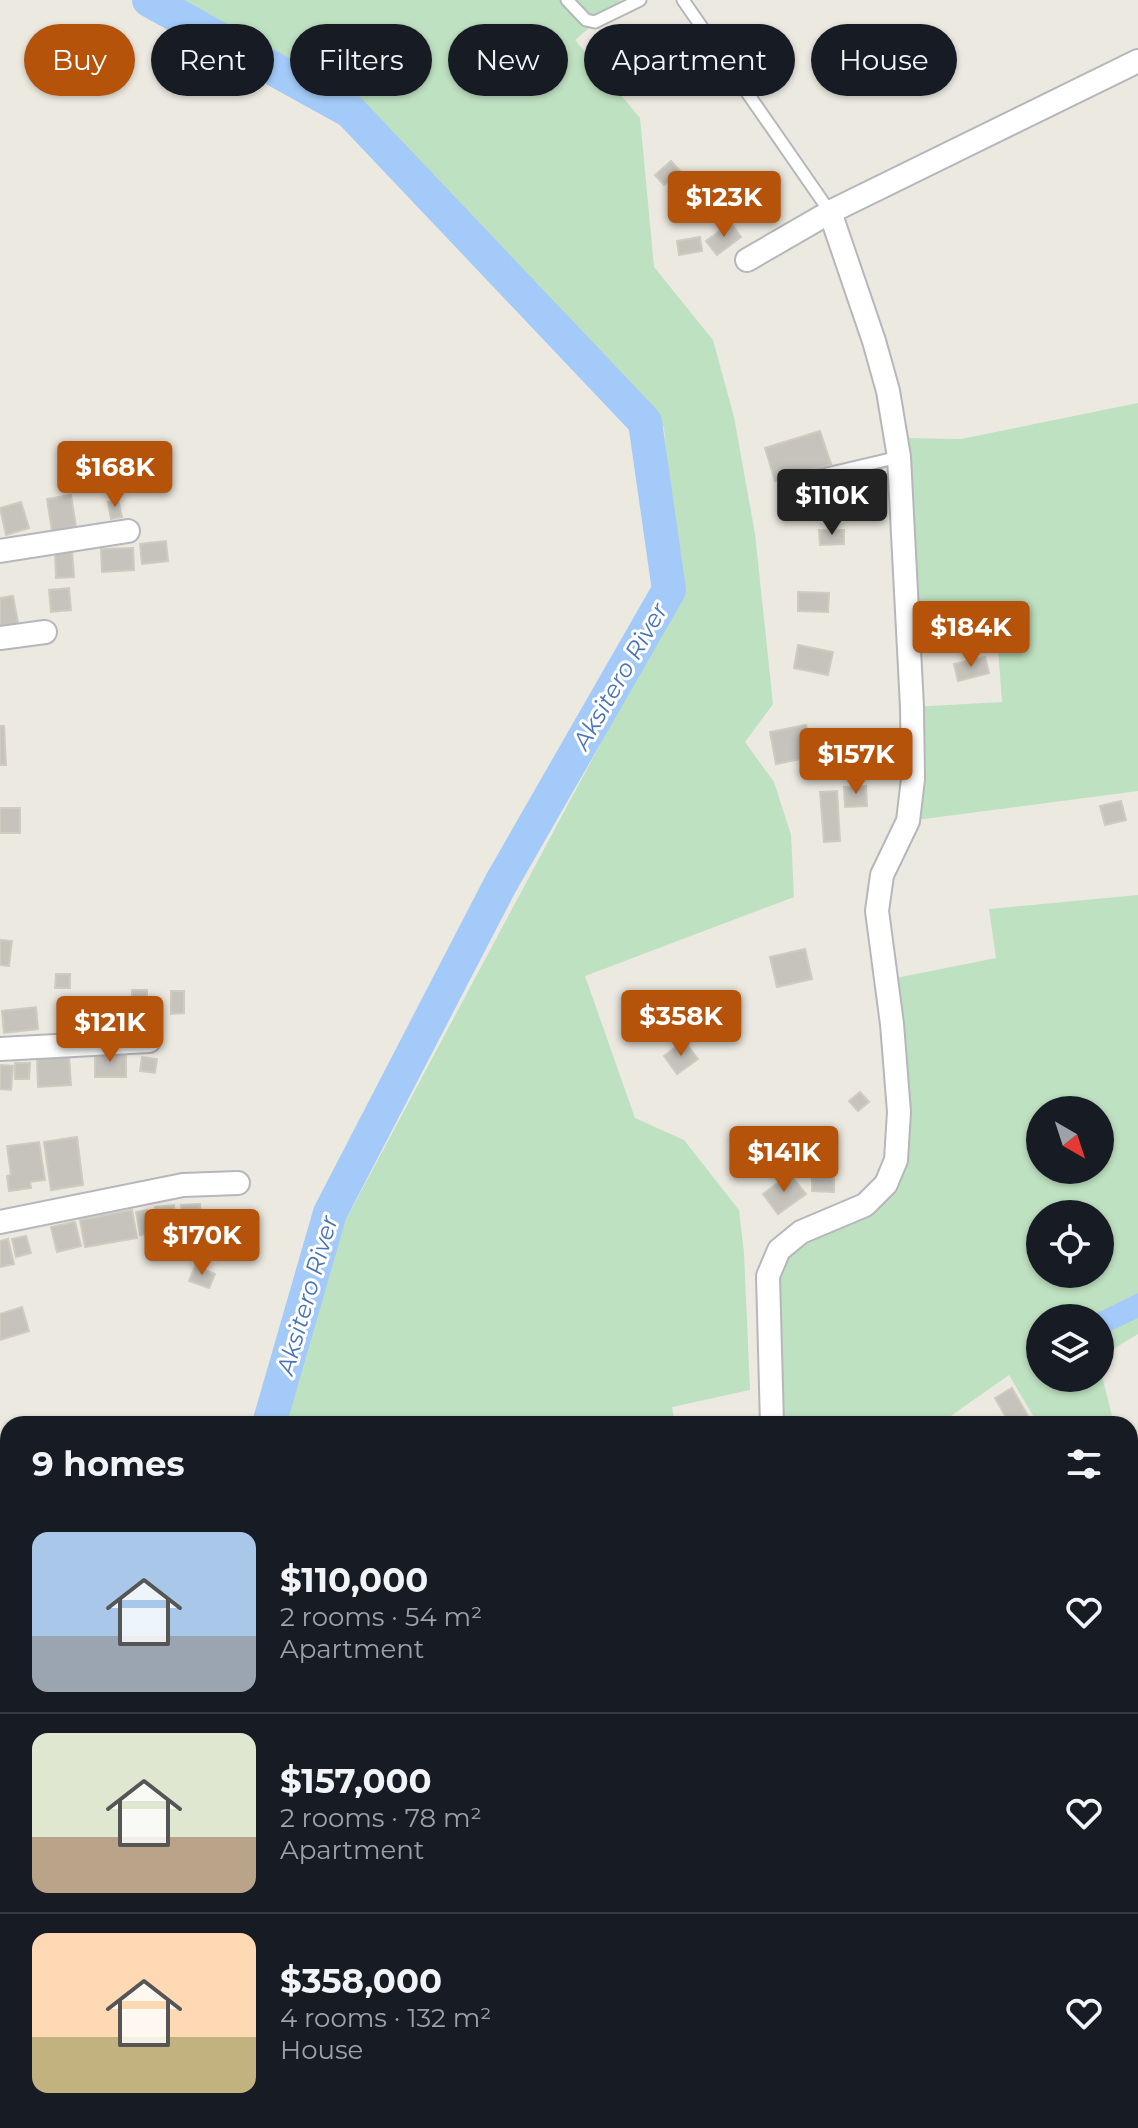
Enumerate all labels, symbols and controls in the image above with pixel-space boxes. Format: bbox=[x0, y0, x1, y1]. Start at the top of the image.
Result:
chip: Buy bbox=[24, 24, 135, 96]
chip: Rent bbox=[151, 24, 274, 96]
chip: Filters bbox=[290, 24, 432, 96]
chip: New bbox=[448, 24, 568, 96]
chip: Apartment bbox=[584, 24, 795, 96]
chip: House bbox=[811, 24, 957, 96]
pin: $123K bbox=[668, 171, 780, 239]
text: $123K bbox=[686, 181, 762, 213]
pin: $168K bbox=[59, 441, 171, 509]
text: $168K bbox=[75, 451, 155, 483]
pin: $110K bbox=[776, 469, 888, 537]
text: $110K bbox=[795, 479, 869, 511]
water label: Aksitero River bbox=[565, 596, 674, 756]
pin: $184K bbox=[915, 601, 1027, 669]
text: $184K bbox=[931, 611, 1011, 643]
pin: $157K bbox=[800, 728, 912, 796]
text: $157K bbox=[817, 738, 895, 770]
pin: $358K bbox=[625, 990, 737, 1058]
pin: $121K bbox=[54, 996, 166, 1064]
text: $358K bbox=[639, 1000, 723, 1032]
text: $121K bbox=[74, 1006, 146, 1038]
north arrow bbox=[1026, 1096, 1114, 1184]
map controls bbox=[1026, 1096, 1114, 1392]
pin: $141K bbox=[728, 1126, 840, 1194]
text: $141K bbox=[747, 1136, 821, 1168]
button: locate bbox=[1026, 1200, 1114, 1288]
pin: $170K bbox=[146, 1209, 258, 1277]
water label: Aksitero River bbox=[270, 1211, 344, 1380]
text: $170K bbox=[162, 1219, 242, 1251]
button: layers bbox=[1026, 1304, 1114, 1392]
icon: filters bbox=[1062, 1442, 1106, 1486]
text: 9 homes bbox=[32, 1443, 185, 1485]
text: $110,000 bbox=[280, 1559, 428, 1601]
icon: home bbox=[96, 1564, 192, 1660]
icon: heart bbox=[1062, 1590, 1106, 1634]
text: 2 rooms · 54 m² bbox=[280, 1601, 482, 1633]
text: Apartment bbox=[280, 1633, 424, 1665]
text: $157,000 bbox=[280, 1760, 432, 1802]
icon: home bbox=[96, 1765, 192, 1861]
icon: heart bbox=[1062, 1791, 1106, 1835]
text: 2 rooms · 78 m² bbox=[280, 1802, 482, 1834]
text: Apartment bbox=[280, 1834, 424, 1866]
text: $358,000 bbox=[280, 1960, 442, 2002]
icon: home bbox=[96, 1965, 192, 2061]
icon: heart bbox=[1062, 1991, 1106, 2035]
text: 4 rooms · 132 m² bbox=[280, 2002, 491, 2034]
text: House bbox=[280, 2034, 363, 2066]

